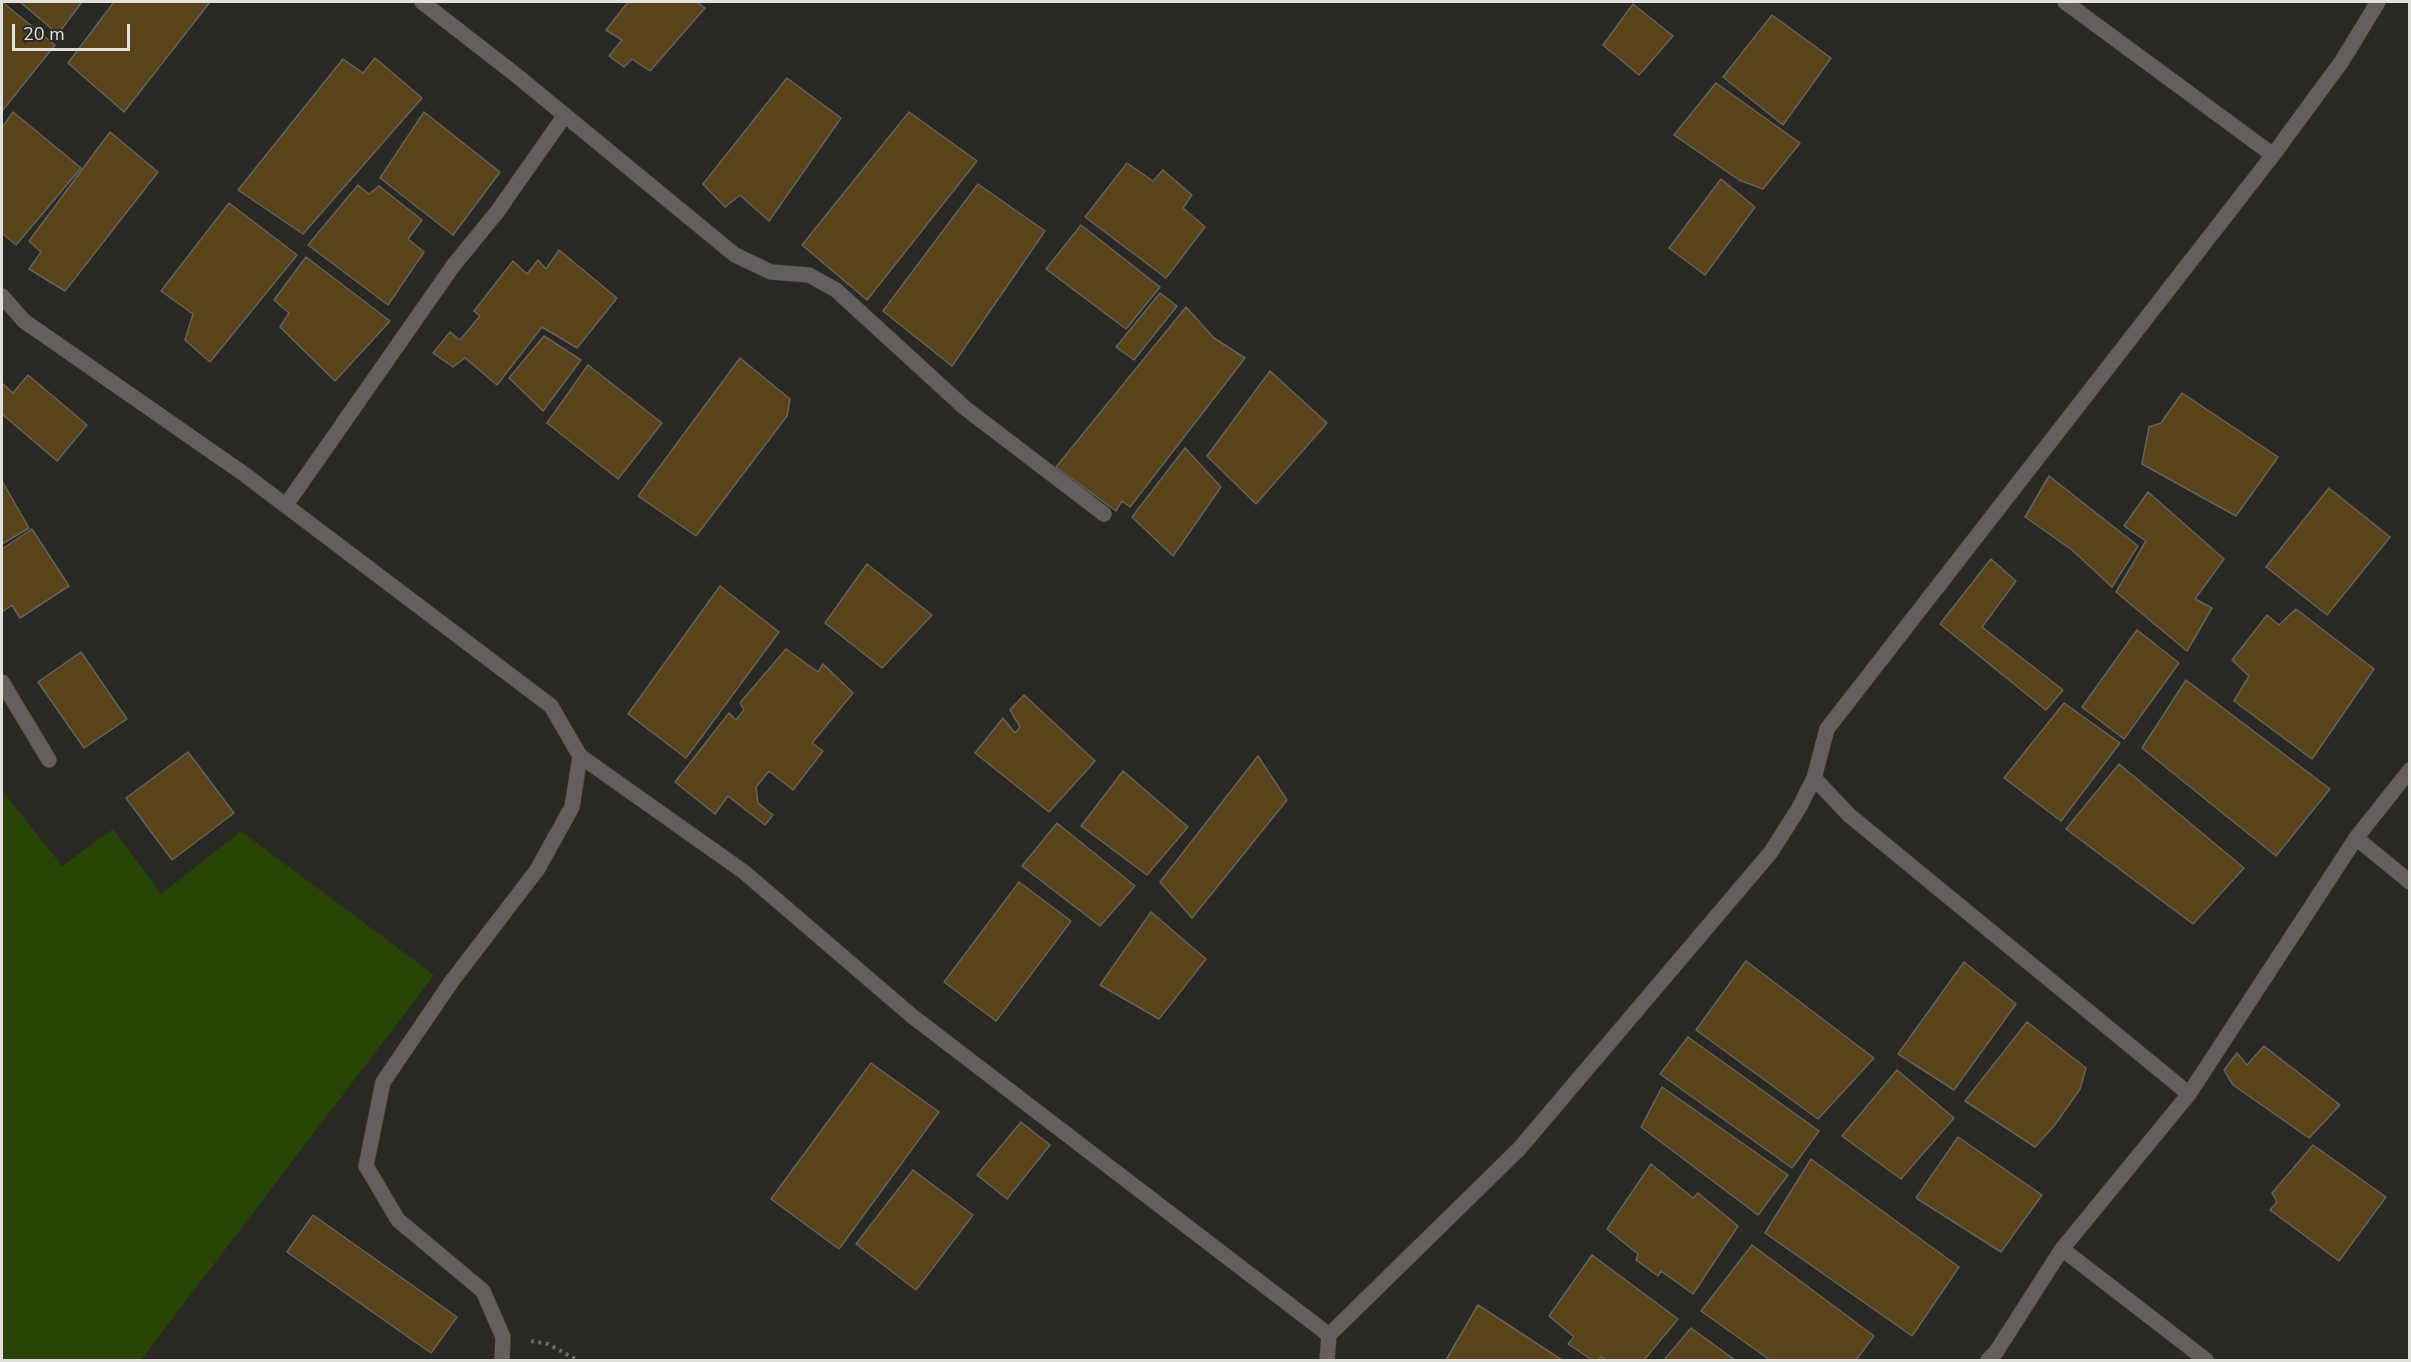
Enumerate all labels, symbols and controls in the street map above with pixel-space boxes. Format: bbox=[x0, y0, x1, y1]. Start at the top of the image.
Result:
scale bar bbox=[15, 12, 134, 50]
text: 20 m bbox=[23, 22, 65, 46]

